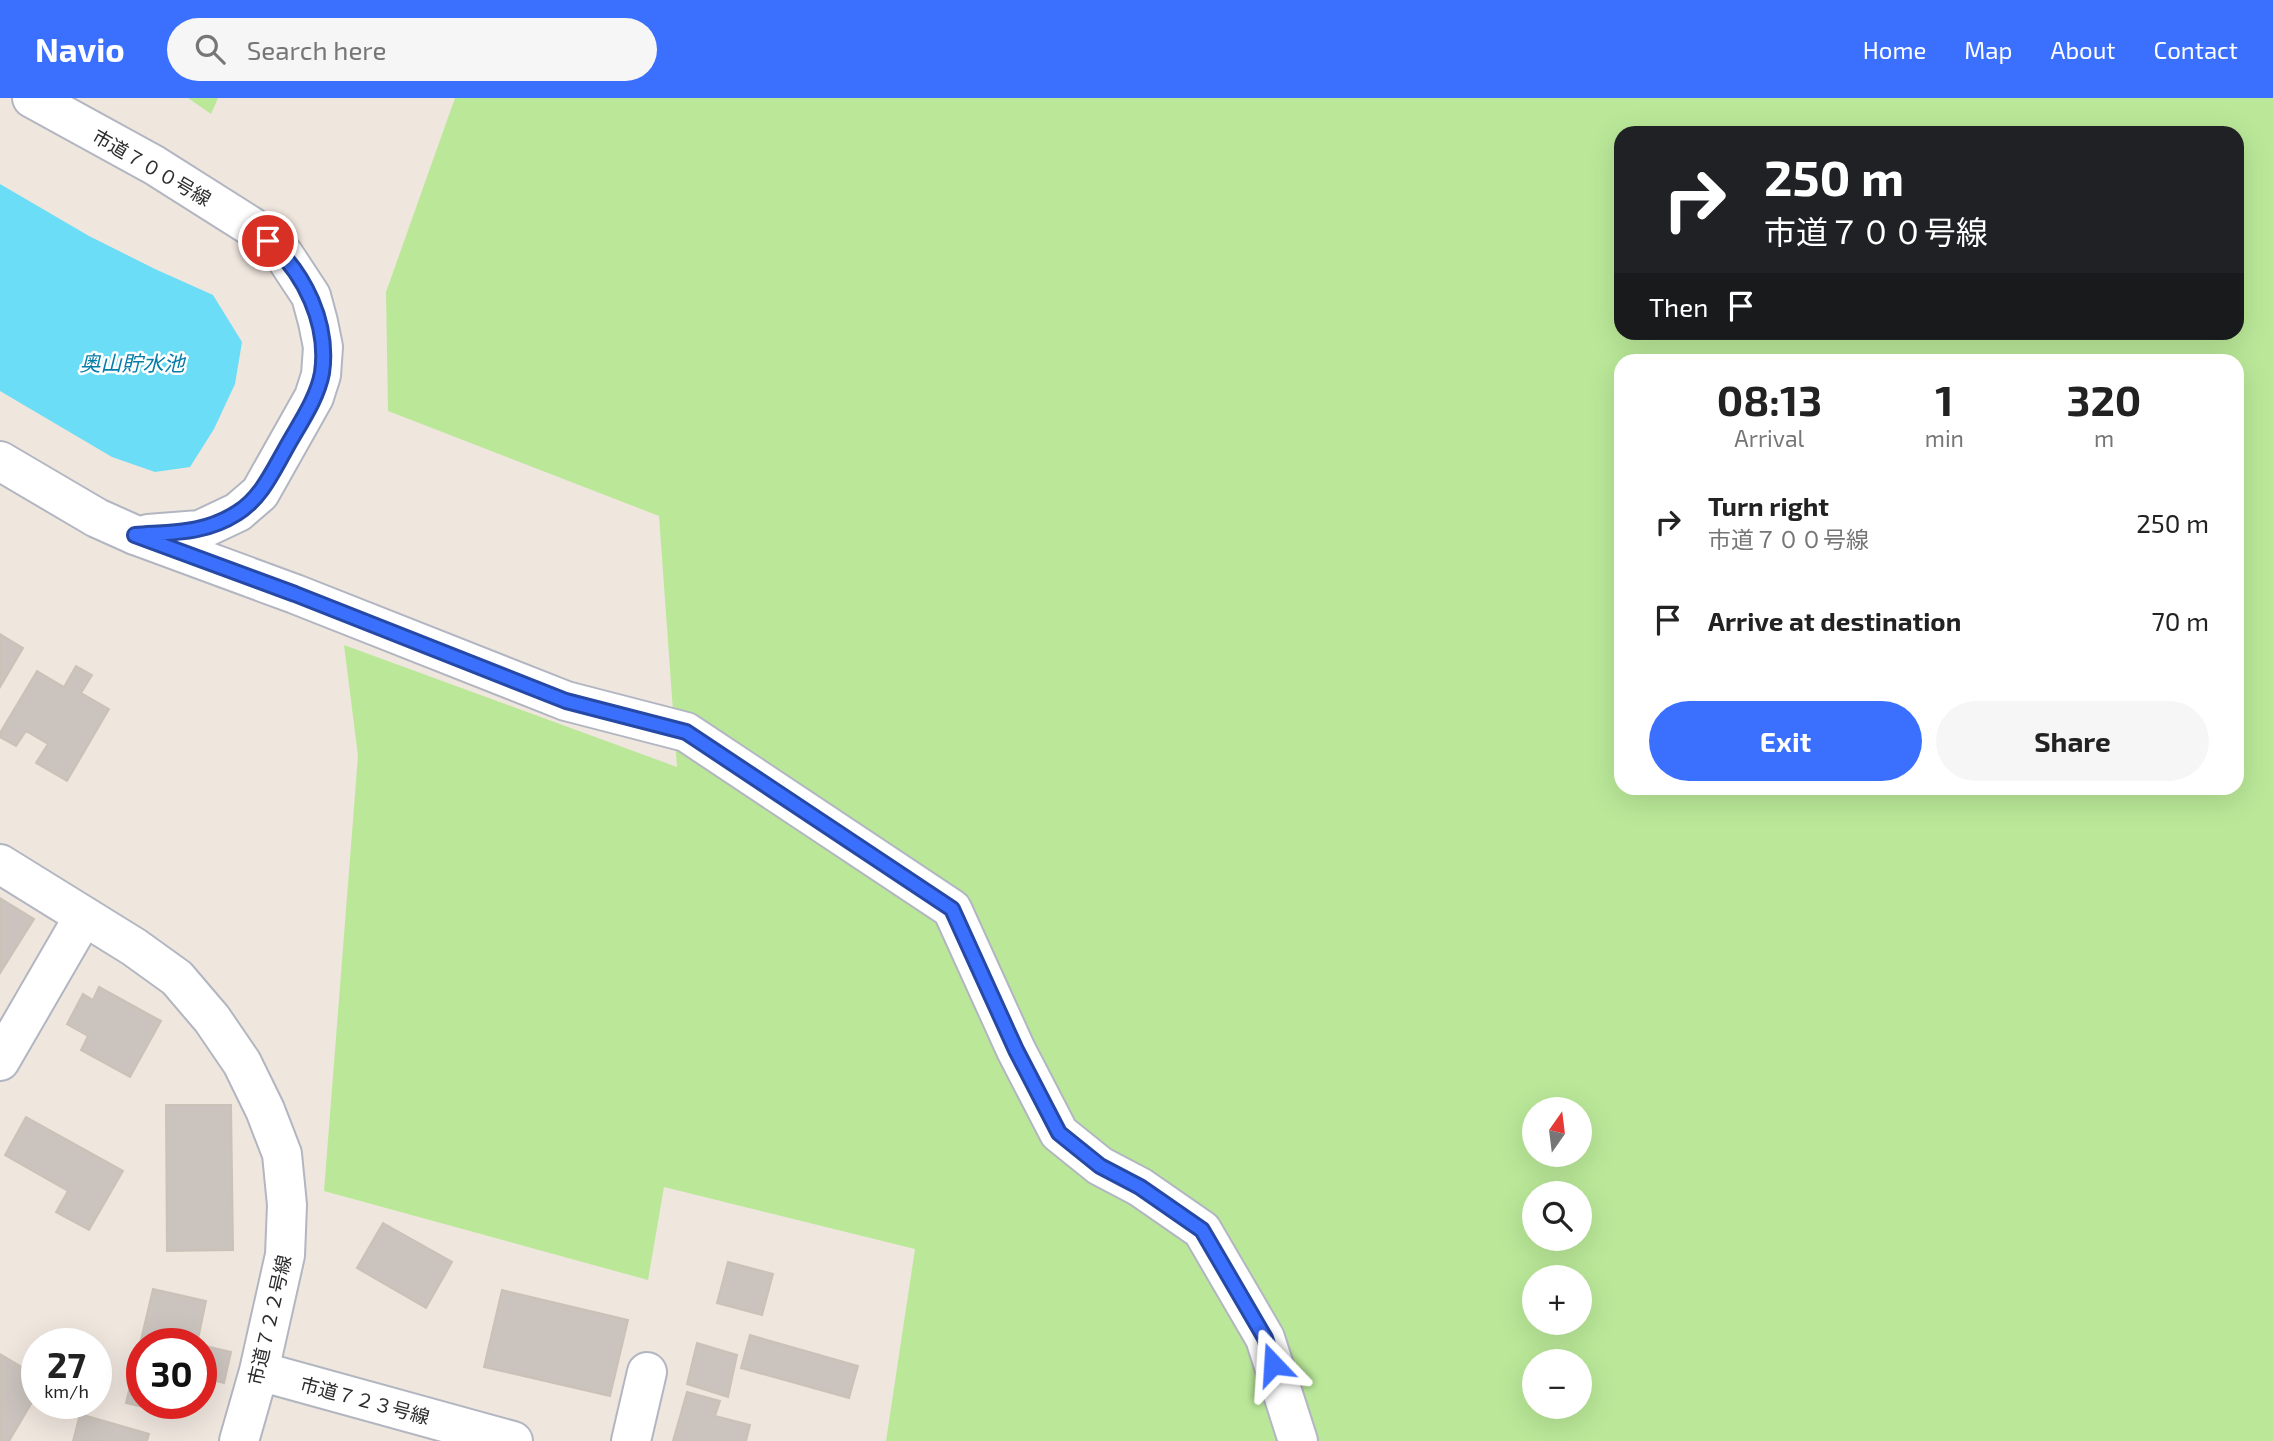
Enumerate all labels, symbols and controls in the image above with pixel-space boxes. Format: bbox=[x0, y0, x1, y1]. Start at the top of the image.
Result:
search box bbox=[167, 18, 657, 81]
text: Navio bbox=[35, 29, 125, 69]
icon: search bbox=[191, 30, 229, 68]
text: Search here bbox=[247, 34, 386, 65]
text: Home bbox=[1863, 35, 1926, 64]
text: Map bbox=[1964, 35, 2012, 64]
text: About bbox=[2050, 35, 2116, 64]
text: Contact bbox=[2154, 35, 2238, 64]
street label: 市道７００号線 bbox=[89, 124, 215, 210]
text: 250 m bbox=[1764, 147, 1904, 206]
icon: right bbox=[1649, 154, 1740, 245]
pin bbox=[238, 211, 298, 271]
text: 市道７００号線 bbox=[1764, 212, 1988, 250]
icon: arrive bbox=[249, 222, 287, 260]
icon: arrive bbox=[1722, 287, 1760, 325]
text: Then bbox=[1649, 291, 1708, 322]
water label: 奥山貯水池 bbox=[80, 350, 186, 375]
text: 08:13 bbox=[1717, 374, 1822, 424]
text: 1 bbox=[1935, 374, 1953, 424]
text: 320 bbox=[2067, 374, 2141, 424]
text: Arrival bbox=[1734, 424, 1804, 452]
text: min bbox=[1925, 424, 1964, 452]
text: m bbox=[2094, 424, 2114, 452]
text: Turn right bbox=[1708, 490, 1829, 521]
icon: right bbox=[1649, 503, 1687, 541]
text: 250 m bbox=[2136, 507, 2209, 538]
text: 市道７００号線 bbox=[1708, 525, 1869, 553]
icon: arrive bbox=[1649, 601, 1687, 639]
text: Arrive at destination bbox=[1708, 605, 1961, 636]
text: 70 m bbox=[2151, 605, 2209, 636]
button: Exit bbox=[1649, 701, 1922, 781]
button: Share bbox=[1936, 701, 2209, 781]
north arrow bbox=[1522, 1097, 1592, 1167]
map controls bbox=[1522, 1097, 1592, 1419]
button: search bbox=[1522, 1181, 1592, 1251]
street label: 市道７２２号線 bbox=[243, 1253, 295, 1387]
button: + bbox=[1522, 1265, 1592, 1335]
position arrow bbox=[1236, 1327, 1310, 1401]
speed limit sign: 30 bbox=[126, 1328, 217, 1419]
text: 27 bbox=[47, 1343, 86, 1385]
button: − bbox=[1522, 1349, 1592, 1419]
street label: 市道７２３号線 bbox=[298, 1372, 432, 1428]
text: km/h bbox=[44, 1380, 89, 1402]

